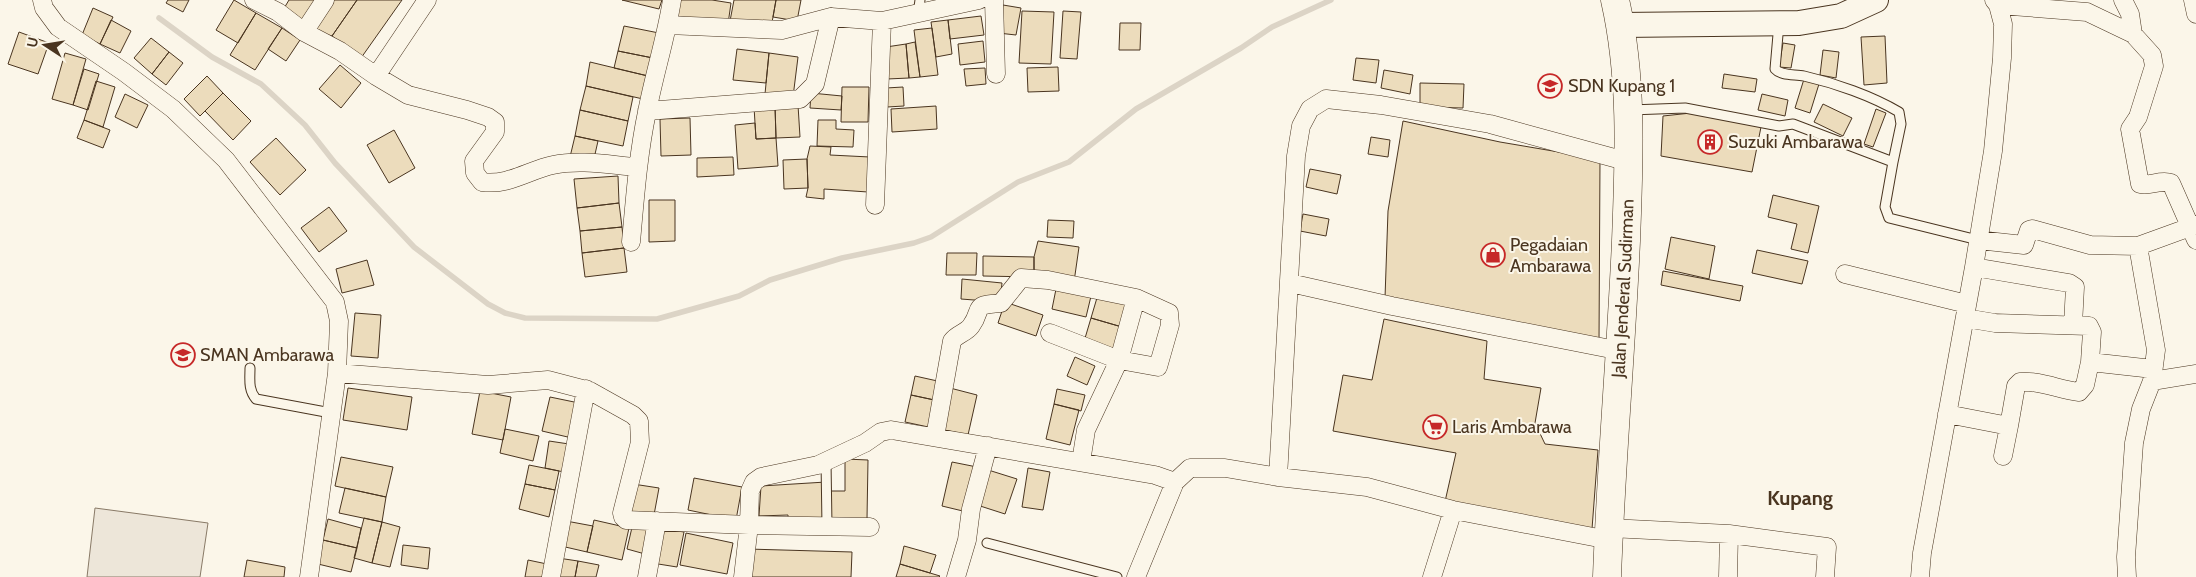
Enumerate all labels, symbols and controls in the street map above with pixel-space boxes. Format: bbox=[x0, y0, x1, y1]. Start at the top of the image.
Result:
north arrow bbox=[20, 20, 70, 70]
text: U bbox=[22, 36, 42, 49]
school or university icon: SDN Kupang 1 bbox=[1537, 73, 1563, 99]
place label: SDN Kupang 1 bbox=[1568, 75, 1675, 97]
building icon: Suzuki Ambarawa bbox=[1697, 129, 1723, 155]
place label: Suzuki Ambarawa bbox=[1728, 131, 1863, 153]
street label: Jalan Jenderal Sudirman bbox=[1607, 199, 1639, 380]
place label: Pegadaian Ambarawa bbox=[1510, 234, 1591, 277]
shop icon: Pegadaian Ambarawa bbox=[1480, 242, 1506, 268]
school or university icon: SMAN Ambarawa bbox=[170, 342, 196, 368]
place label: SMAN Ambarawa bbox=[200, 344, 334, 366]
supermarket icon: Laris Ambarawa bbox=[1422, 414, 1448, 440]
place label: Laris Ambarawa bbox=[1452, 416, 1572, 438]
district label: Kupang bbox=[1767, 486, 1833, 510]

